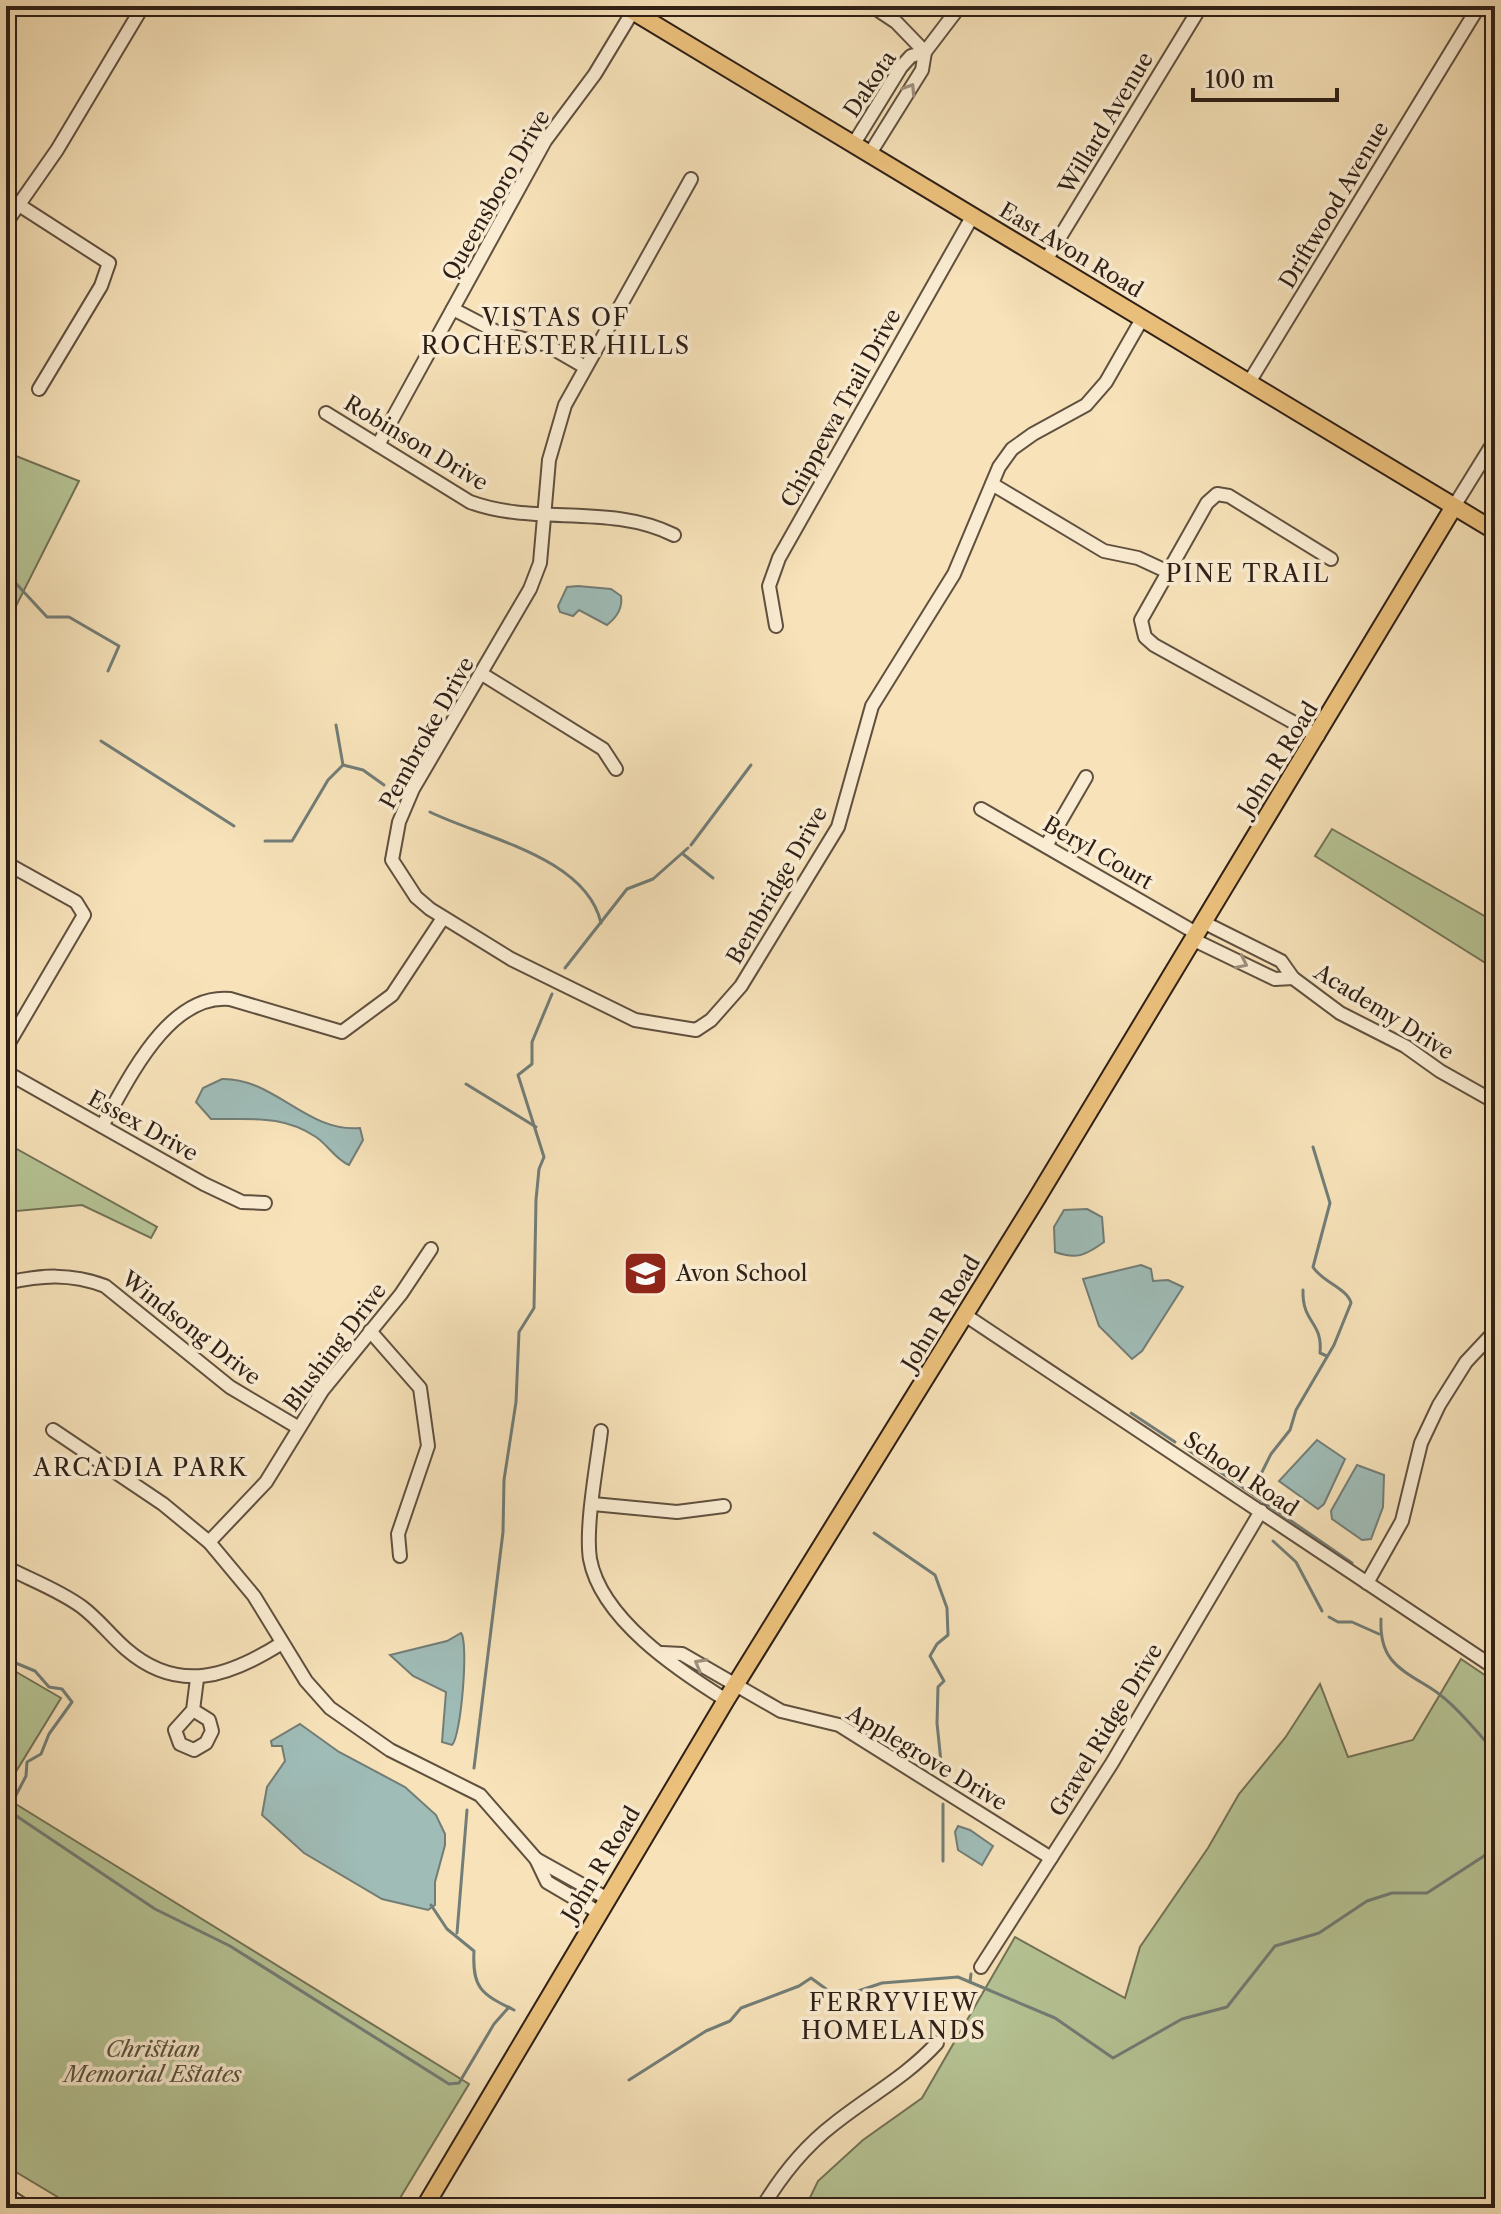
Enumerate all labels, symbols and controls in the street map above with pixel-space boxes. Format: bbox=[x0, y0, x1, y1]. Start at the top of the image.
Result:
street label: Dakota bbox=[838, 45, 902, 122]
street label: Willard Avenue bbox=[1052, 47, 1159, 200]
scale bar bbox=[1193, 52, 1337, 102]
text: 100 m bbox=[1205, 65, 1274, 94]
one-way arrow bbox=[901, 83, 916, 97]
street label: Queensboro Drive bbox=[436, 105, 556, 285]
street label: Driftwood Avenue bbox=[1273, 117, 1395, 293]
street label: East Avon Road bbox=[994, 197, 1148, 303]
district label: VISTAS OF ROCHESTER HILLS bbox=[421, 303, 691, 360]
street label: Chippewa Trail Drive bbox=[775, 304, 907, 512]
street label: Robinson Drive bbox=[339, 389, 493, 497]
district label: PINE TRAIL bbox=[1166, 559, 1330, 588]
street label: Pembroke Drive bbox=[374, 652, 480, 814]
street label: John R Road bbox=[1231, 697, 1324, 824]
street label: Bembridge Drive bbox=[721, 801, 833, 969]
street label: Beryl Court bbox=[1038, 811, 1158, 895]
one-way arrow bbox=[1234, 953, 1248, 969]
street label: Academy Drive bbox=[1308, 958, 1459, 1066]
street label: Essex Drive bbox=[83, 1085, 203, 1167]
school or university icon: Avon School bbox=[621, 1249, 669, 1297]
street label: John R Road bbox=[894, 1250, 986, 1378]
place label: Avon School bbox=[675, 1260, 808, 1287]
street label: Windsong Drive bbox=[115, 1265, 266, 1391]
street label: Blushing Drive bbox=[278, 1277, 392, 1417]
street label: School Road bbox=[1179, 1426, 1303, 1522]
district label: ARCADIA PARK bbox=[32, 1453, 249, 1482]
street label: Gravel Ridge Drive bbox=[1044, 1639, 1168, 1821]
one-way arrow bbox=[694, 1658, 709, 1674]
street label: Applegrove Drive bbox=[841, 1699, 1012, 1817]
street label: John R Road bbox=[554, 1801, 646, 1929]
district label: FERRYVIEW HOMELANDS bbox=[801, 1988, 987, 2045]
park label: Christian Memorial Estates bbox=[61, 2036, 242, 2088]

